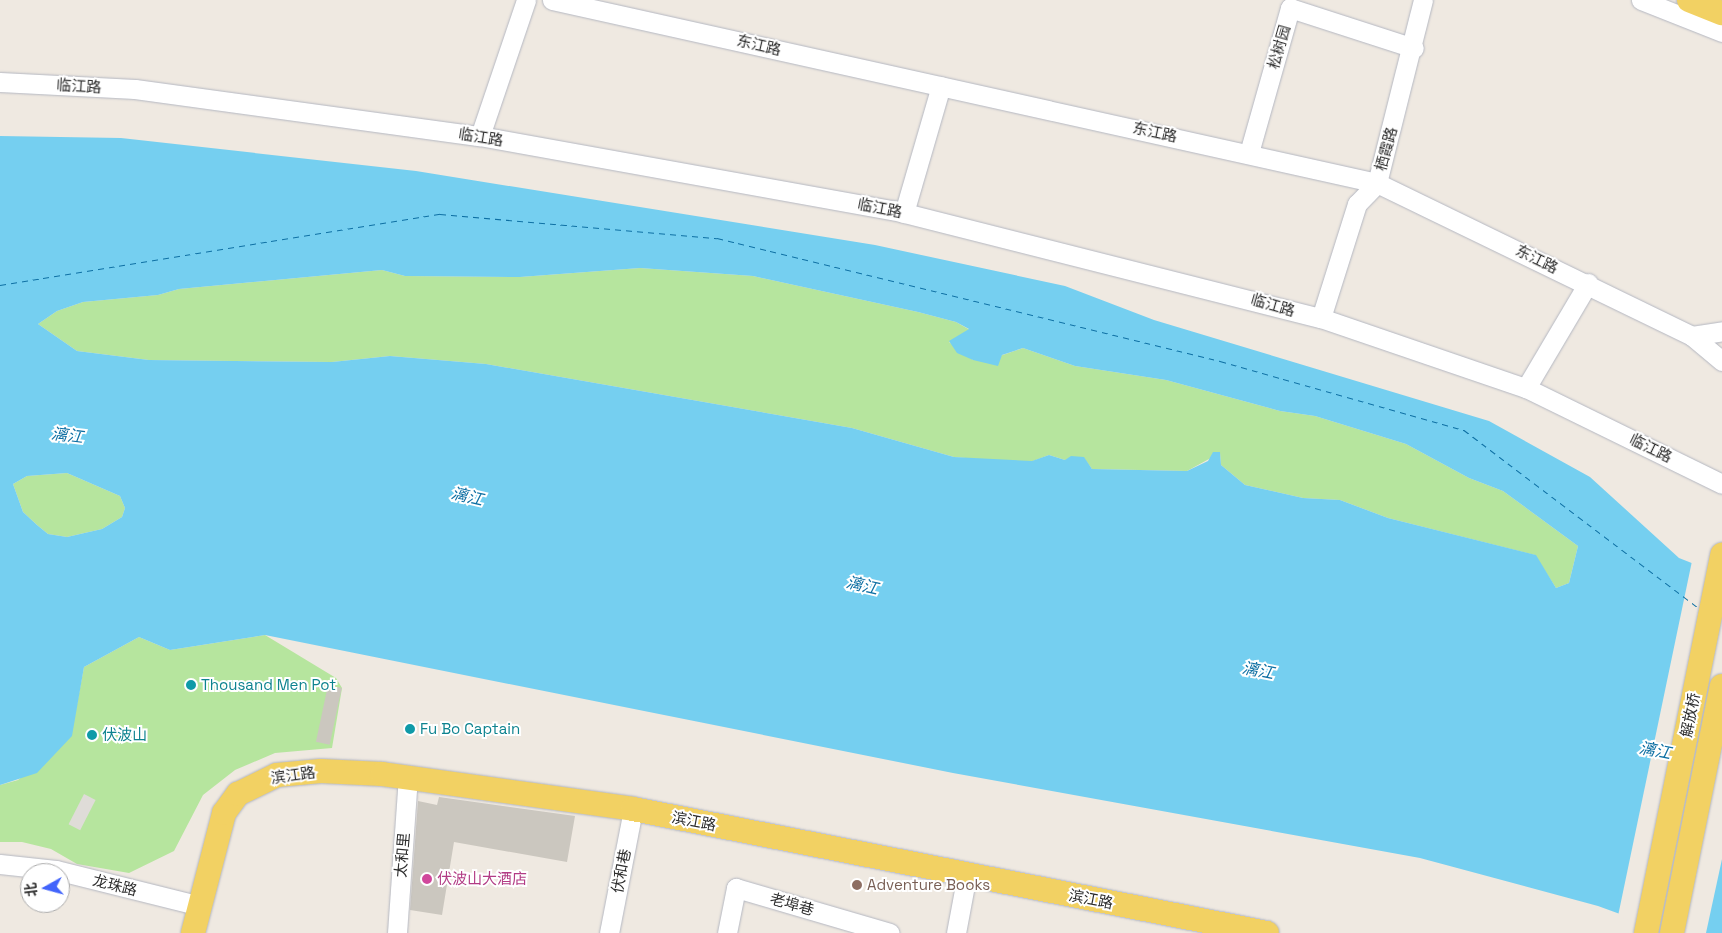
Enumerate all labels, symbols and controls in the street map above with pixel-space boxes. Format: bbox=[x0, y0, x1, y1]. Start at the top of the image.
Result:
street label: 松树园 bbox=[1264, 23, 1294, 71]
street label: 东江路 bbox=[735, 31, 783, 59]
street label: 临江路 bbox=[56, 76, 102, 96]
street label: 东江路 bbox=[1131, 119, 1179, 145]
street label: 临江路 bbox=[457, 125, 505, 149]
street label: 栖霞路 bbox=[1371, 125, 1401, 173]
street label: 临江路 bbox=[856, 195, 904, 221]
street label: 东江路 bbox=[1513, 241, 1561, 277]
street label: 临江路 bbox=[1249, 290, 1297, 320]
water label: 漓江 bbox=[50, 425, 84, 447]
street label: 临江路 bbox=[1627, 430, 1675, 466]
water label: 漓江 bbox=[449, 484, 485, 510]
water label: 漓江 bbox=[844, 573, 880, 599]
water label: 漓江 bbox=[1240, 659, 1276, 683]
place label: Thousand Men Pot bbox=[201, 676, 336, 694]
marker: Thousand Men Pot bbox=[185, 679, 197, 691]
street label: 解放桥 bbox=[1677, 691, 1703, 739]
place label: Fu Bo Captain bbox=[420, 720, 520, 738]
marker: Fu Bo Captain bbox=[404, 723, 416, 735]
place label: 伏波山 bbox=[102, 726, 147, 744]
marker: 伏波山 bbox=[86, 729, 98, 741]
water label: 漓江 bbox=[1637, 739, 1673, 763]
street label: 滨江路 bbox=[269, 763, 317, 787]
street label: 滨江路 bbox=[670, 808, 718, 834]
street label: 太和里 bbox=[391, 832, 413, 878]
street label: 伏和巷 bbox=[608, 847, 634, 895]
north arrow bbox=[20, 863, 70, 913]
place label: 伏波山大酒店 bbox=[437, 870, 527, 888]
street label: 龙珠路 bbox=[91, 871, 139, 899]
marker: 伏波山大酒店 bbox=[421, 873, 433, 885]
place label: Adventure Books bbox=[867, 876, 990, 894]
marker: Adventure Books bbox=[851, 879, 863, 891]
text: 北 bbox=[21, 882, 41, 898]
street label: 滨江路 bbox=[1067, 886, 1115, 912]
street label: 老埠巷 bbox=[768, 889, 816, 919]

